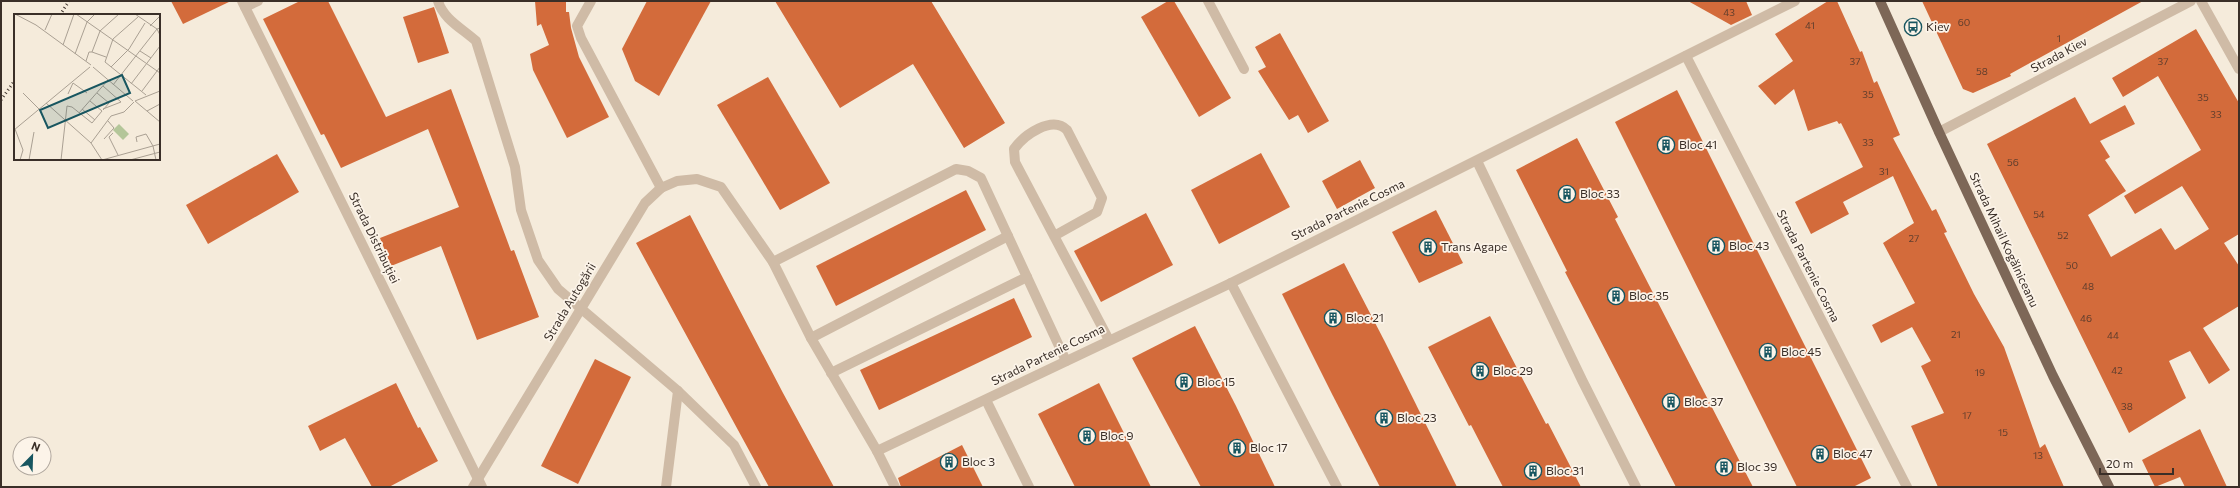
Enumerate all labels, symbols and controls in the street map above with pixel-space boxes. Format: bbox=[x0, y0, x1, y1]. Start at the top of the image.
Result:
house number: 43 bbox=[1723, 6, 1735, 18]
inset map bbox=[14, 14, 160, 160]
house number: 60 bbox=[1958, 16, 1970, 28]
bus stop icon: Kiev bbox=[1903, 17, 1923, 37]
house number: 41 bbox=[1805, 19, 1815, 31]
place label: Kiev bbox=[1926, 19, 1949, 33]
house number: 1 bbox=[2057, 32, 2061, 44]
street label: Strada Kiev bbox=[2028, 33, 2089, 75]
house number: 37 bbox=[1850, 55, 1860, 67]
house number: 37 bbox=[2158, 55, 2168, 67]
house number: 58 bbox=[1976, 65, 1988, 77]
house number: 35 bbox=[1862, 88, 1874, 100]
house number: 35 bbox=[2197, 91, 2209, 103]
house number: 33 bbox=[2210, 108, 2222, 120]
building icon: Bloc 41 bbox=[1656, 135, 1676, 155]
house number: 33 bbox=[1862, 136, 1874, 148]
place label: Bloc 41 bbox=[1679, 137, 1717, 151]
house number: 56 bbox=[2007, 156, 2019, 168]
house number: 31 bbox=[1879, 165, 1889, 177]
street label: Strada Mihail Kogălniceanu bbox=[1967, 170, 2042, 309]
street label: Strada Partenie Cosma bbox=[1289, 176, 1406, 243]
building icon: Bloc 33 bbox=[1557, 184, 1577, 204]
place label: Bloc 33 bbox=[1580, 186, 1620, 200]
street label: Strada Distribuției bbox=[346, 190, 403, 286]
street label: Strada Partenie Cosma bbox=[1774, 207, 1843, 324]
house number: 54 bbox=[2033, 208, 2045, 220]
house number: 52 bbox=[2057, 229, 2069, 241]
house number: 27 bbox=[1909, 232, 1919, 244]
building icon: Bloc 43 bbox=[1706, 236, 1726, 256]
building icon: Trans Agape bbox=[1418, 237, 1438, 257]
place label: Bloc 43 bbox=[1729, 238, 1769, 252]
place label: Trans Agape bbox=[1441, 239, 1507, 253]
house number: 50 bbox=[2066, 259, 2078, 271]
street label: Strada Autogării bbox=[540, 260, 598, 343]
house number: 48 bbox=[2082, 280, 2094, 292]
building icon: Bloc 35 bbox=[1606, 286, 1626, 306]
place label: Bloc 35 bbox=[1629, 288, 1669, 302]
building icon: Bloc 21 bbox=[1323, 308, 1343, 328]
place label: Bloc 21 bbox=[1346, 310, 1384, 324]
house number: 46 bbox=[2080, 312, 2092, 324]
street label: Strada Partenie Cosma bbox=[989, 321, 1106, 388]
house number: 21 bbox=[1951, 328, 1961, 340]
house number: 44 bbox=[2107, 329, 2119, 341]
building icon: Bloc 45 bbox=[1758, 342, 1778, 362]
place label: Bloc 45 bbox=[1781, 344, 1821, 358]
building icon: Bloc 29 bbox=[1470, 361, 1490, 381]
place label: Bloc 29 bbox=[1493, 363, 1533, 377]
house number: 42 bbox=[2111, 364, 2123, 376]
house number: 19 bbox=[1975, 366, 1985, 378]
building icon: Bloc 15 bbox=[1174, 372, 1194, 392]
place label: Bloc 15 bbox=[1197, 374, 1235, 388]
building icon: Bloc 37 bbox=[1661, 392, 1681, 412]
place label: Bloc 37 bbox=[1684, 394, 1723, 408]
house number: 38 bbox=[2121, 400, 2133, 412]
building icon: Bloc 23 bbox=[1374, 408, 1394, 428]
house number: 17 bbox=[1962, 409, 1972, 421]
place label: Bloc 23 bbox=[1397, 410, 1437, 424]
building icon: Bloc 9 bbox=[1077, 426, 1097, 446]
house number: 15 bbox=[1998, 426, 2008, 438]
place label: Bloc 9 bbox=[1100, 428, 1133, 442]
north arrow bbox=[12, 436, 52, 476]
building icon: Bloc 17 bbox=[1227, 438, 1247, 458]
text: N bbox=[30, 439, 42, 454]
place label: Bloc 17 bbox=[1250, 440, 1288, 454]
building icon: Bloc 47 bbox=[1810, 444, 1830, 464]
place label: Bloc 47 bbox=[1833, 446, 1873, 460]
house number: 13 bbox=[2033, 449, 2043, 461]
scale bar bbox=[2100, 450, 2173, 476]
building icon: Bloc 3 bbox=[939, 452, 959, 472]
place label: Bloc 3 bbox=[962, 454, 995, 468]
text: 20 m bbox=[2106, 456, 2133, 470]
building icon: Bloc 39 bbox=[1714, 457, 1734, 477]
place label: Bloc 39 bbox=[1737, 459, 1777, 473]
building icon: Bloc 31 bbox=[1523, 461, 1543, 481]
place label: Bloc 31 bbox=[1546, 463, 1584, 477]

